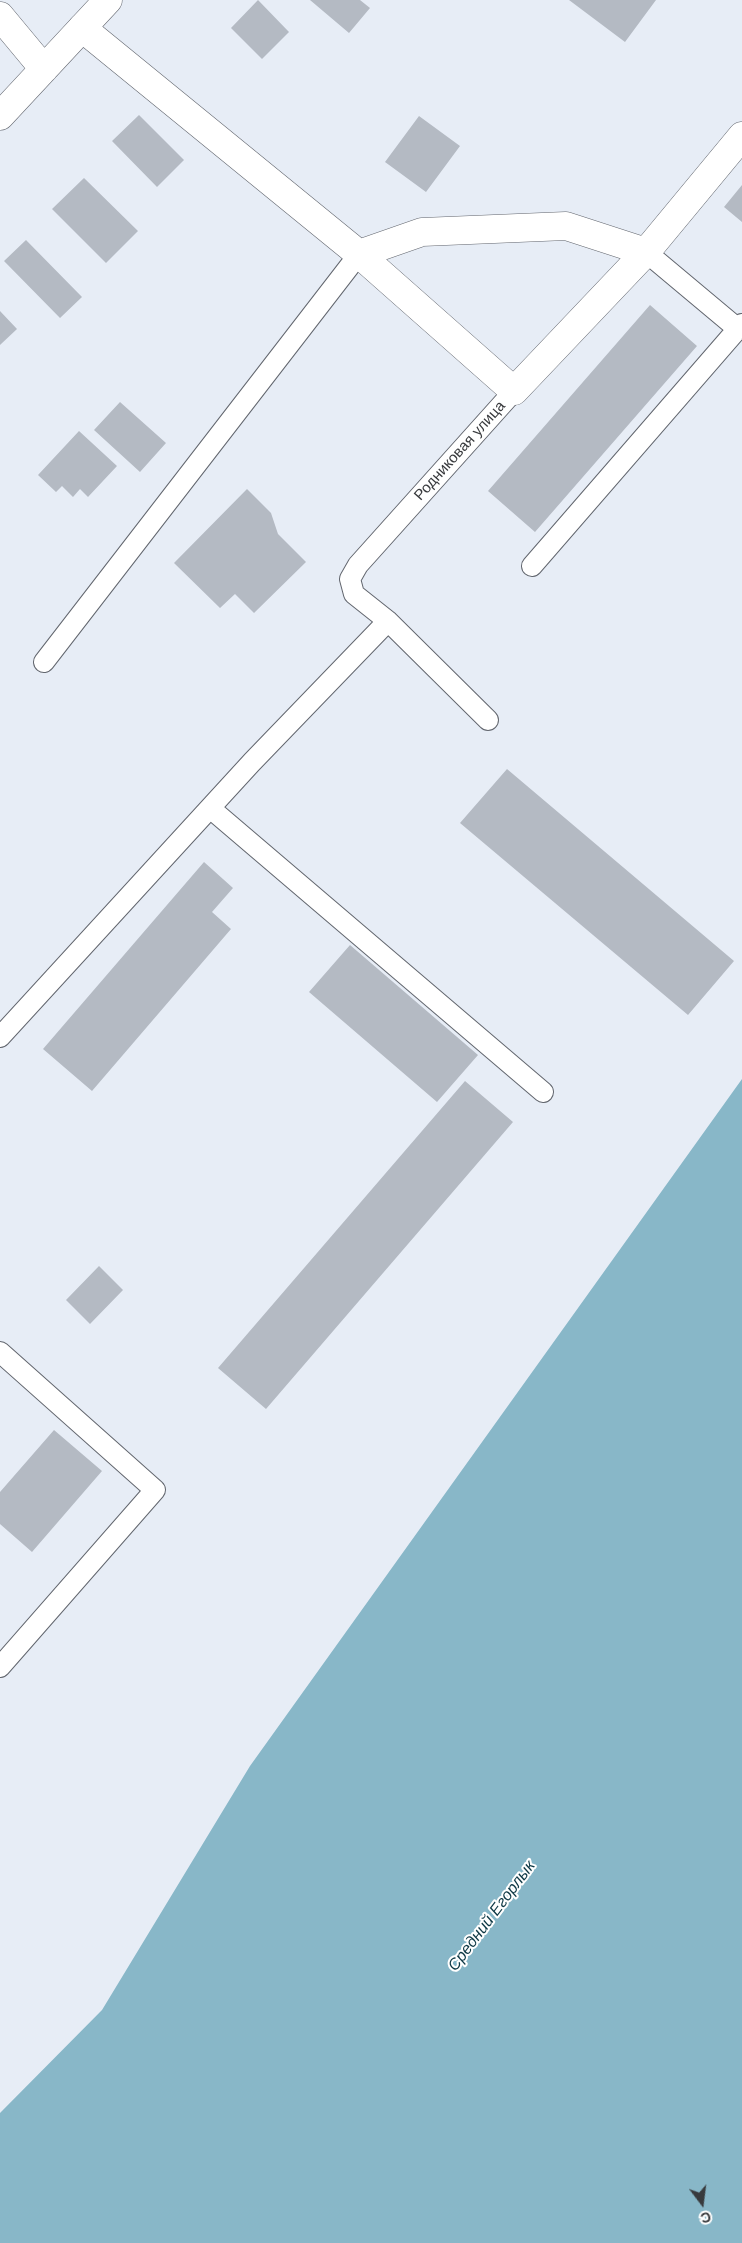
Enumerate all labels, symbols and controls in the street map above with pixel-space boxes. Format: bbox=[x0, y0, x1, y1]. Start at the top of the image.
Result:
street label: Родниковая улица bbox=[411, 398, 509, 504]
water label: Средний Егорлык bbox=[444, 1857, 540, 1975]
north arrow bbox=[677, 2178, 727, 2228]
text: С bbox=[699, 2208, 713, 2227]

